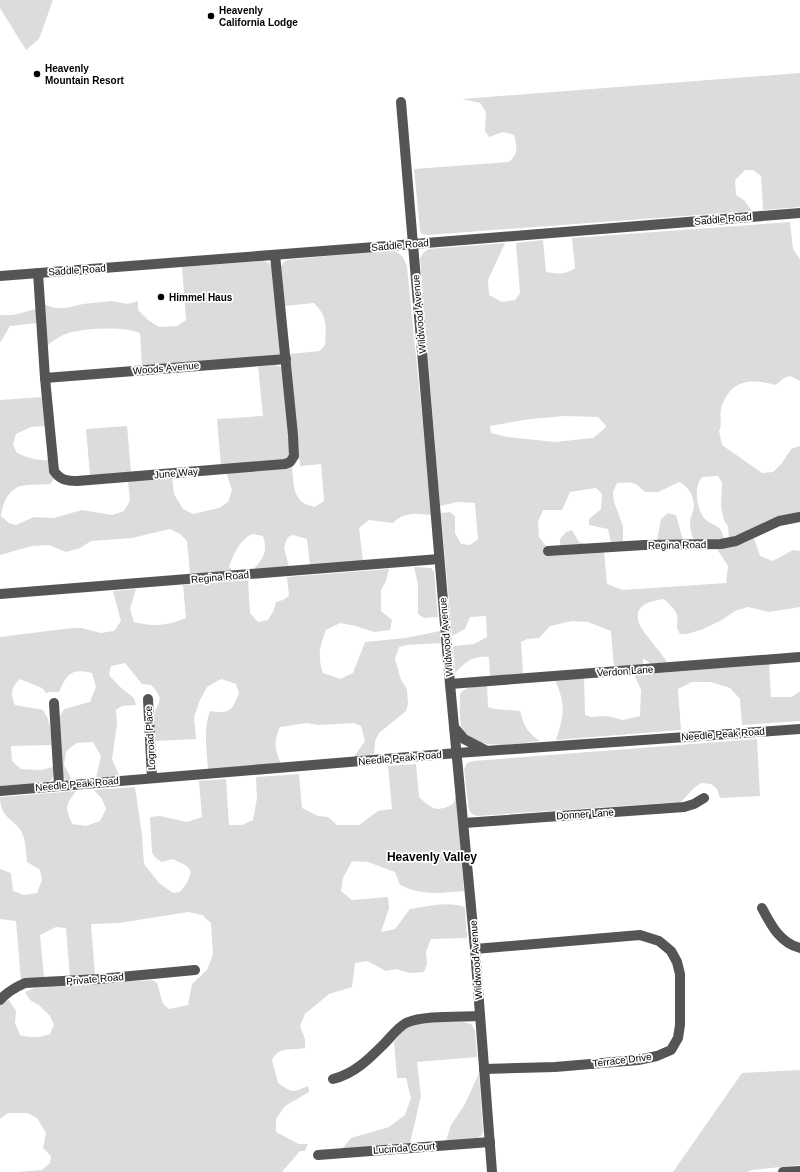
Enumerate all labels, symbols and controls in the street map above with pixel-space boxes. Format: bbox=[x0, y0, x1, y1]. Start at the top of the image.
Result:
place label: Heavenly California Lodge bbox=[219, 5, 298, 28]
marker: Heavenly California Lodge bbox=[206, 11, 216, 21]
place label: Heavenly Mountain Resort bbox=[45, 63, 125, 86]
marker: Heavenly Mountain Resort bbox=[32, 69, 42, 79]
street label: Saddle Road bbox=[694, 211, 752, 227]
street label: Saddle Road bbox=[371, 237, 429, 253]
street label: Saddle Road bbox=[48, 262, 106, 278]
street label: Wildwood Avenue bbox=[410, 274, 428, 354]
marker: Himmel Haus bbox=[156, 292, 166, 302]
place label: Himmel Haus bbox=[169, 292, 233, 303]
street label: Woods Avenue bbox=[132, 360, 200, 376]
street label: June Way bbox=[154, 466, 198, 480]
street label: Regina Road bbox=[648, 539, 706, 551]
street label: Regina Road bbox=[190, 569, 250, 585]
street label: Wildwood Avenue bbox=[437, 597, 455, 677]
street label: Verdon Lane bbox=[596, 664, 654, 678]
street label: Logroad Place bbox=[143, 705, 157, 770]
street label: Needle Peak Road bbox=[681, 726, 765, 742]
street label: Needle Peak Road bbox=[358, 749, 442, 767]
street label: Needle Peak Road bbox=[35, 775, 119, 793]
street label: Donner Lane bbox=[556, 806, 615, 822]
district label: Heavenly Valley bbox=[387, 850, 477, 864]
street label: Wildwood Avenue bbox=[468, 920, 484, 1000]
street label: Private Road bbox=[66, 971, 124, 987]
street label: Terrace Drive bbox=[592, 1051, 653, 1069]
street label: Lucinda Court bbox=[373, 1140, 436, 1156]

